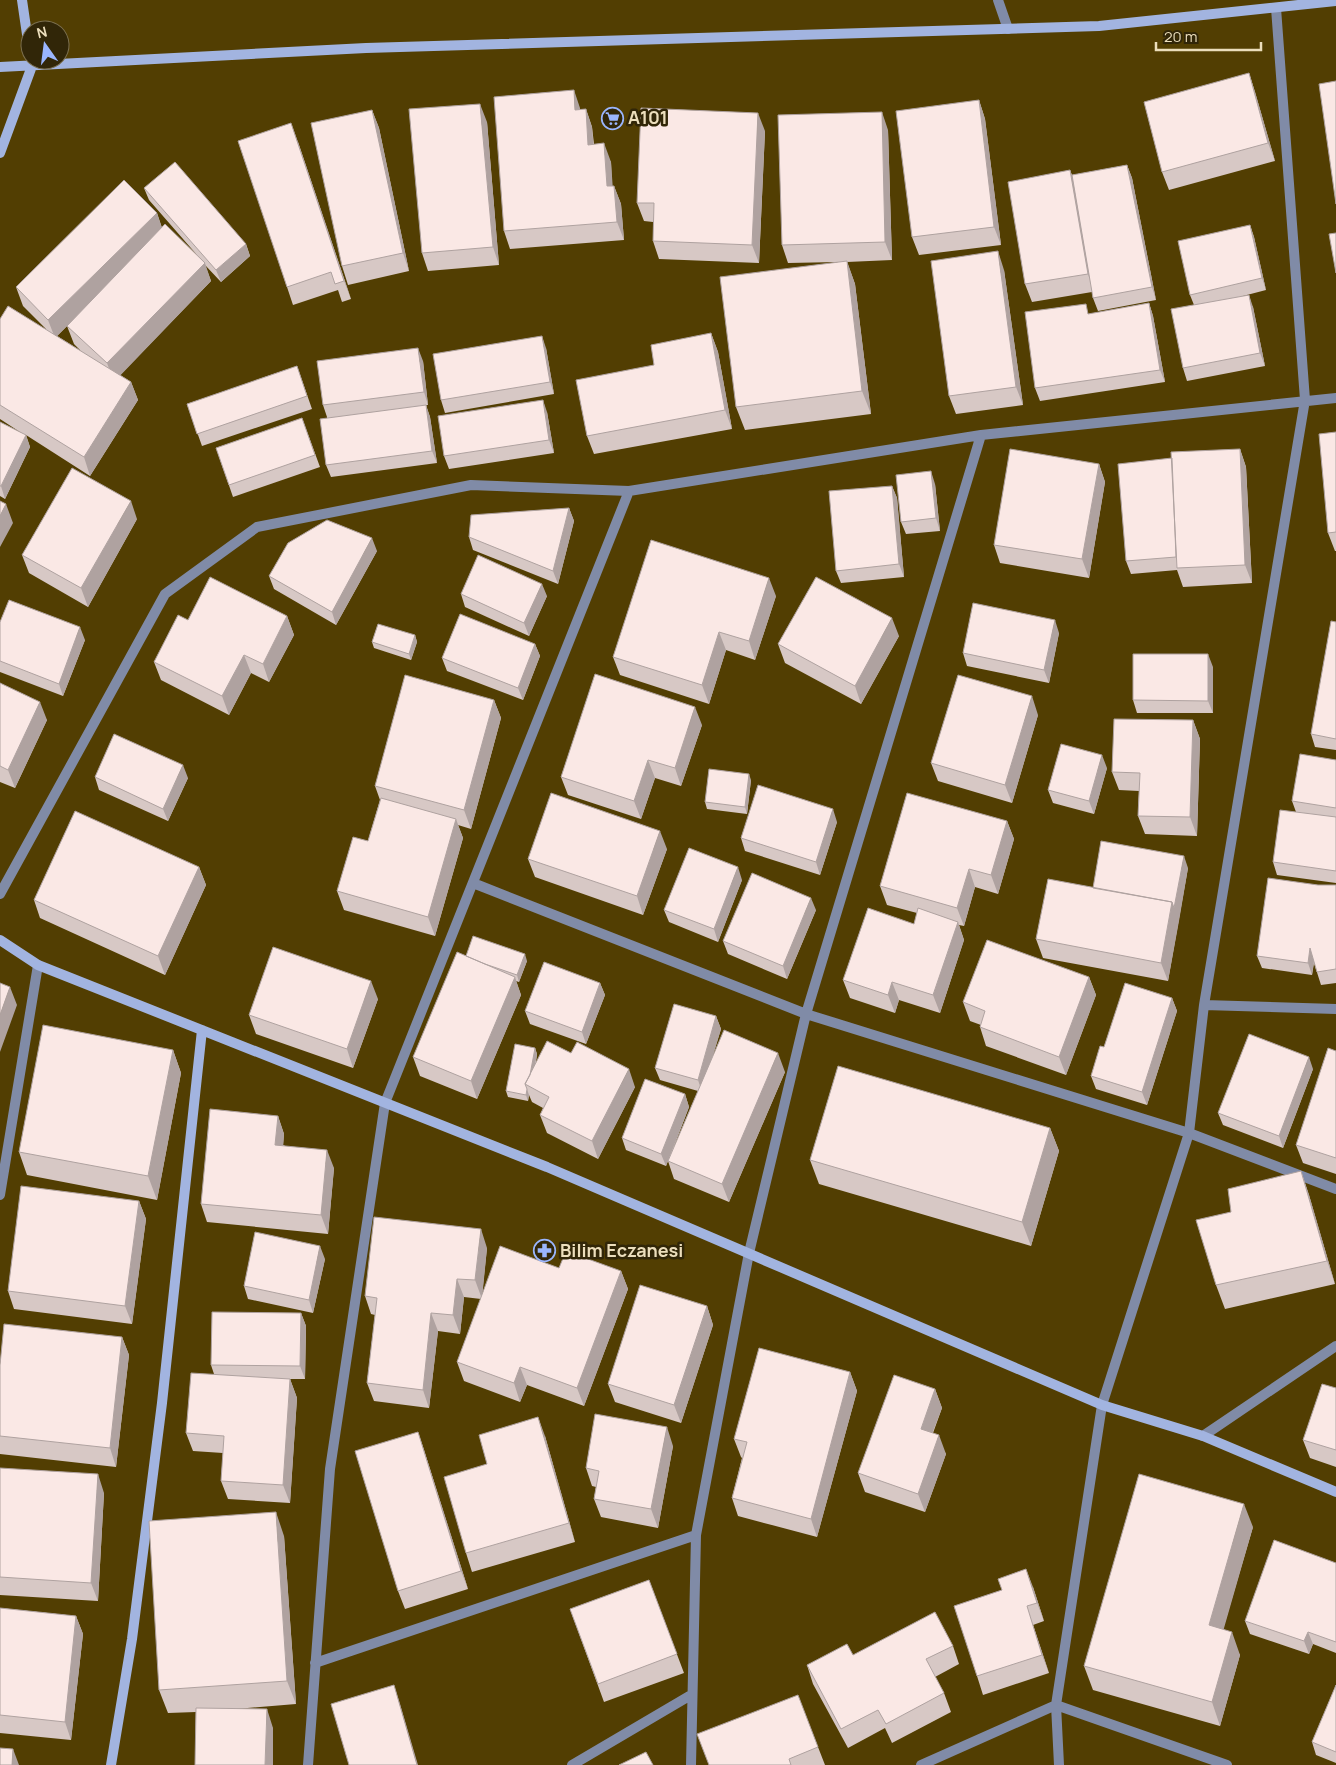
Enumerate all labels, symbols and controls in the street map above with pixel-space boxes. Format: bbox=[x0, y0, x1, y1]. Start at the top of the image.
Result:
north arrow bbox=[20, 20, 70, 70]
scale bar bbox=[1156, 20, 1261, 52]
text: N bbox=[35, 21, 49, 42]
text: 20 m bbox=[1164, 26, 1197, 47]
place label: A101 bbox=[628, 105, 668, 129]
supermarket icon: A101 bbox=[600, 106, 624, 130]
place label: Bilim Eczanesi bbox=[560, 1238, 683, 1262]
pharmacy icon: Bilim Eczanesi bbox=[532, 1239, 556, 1263]

